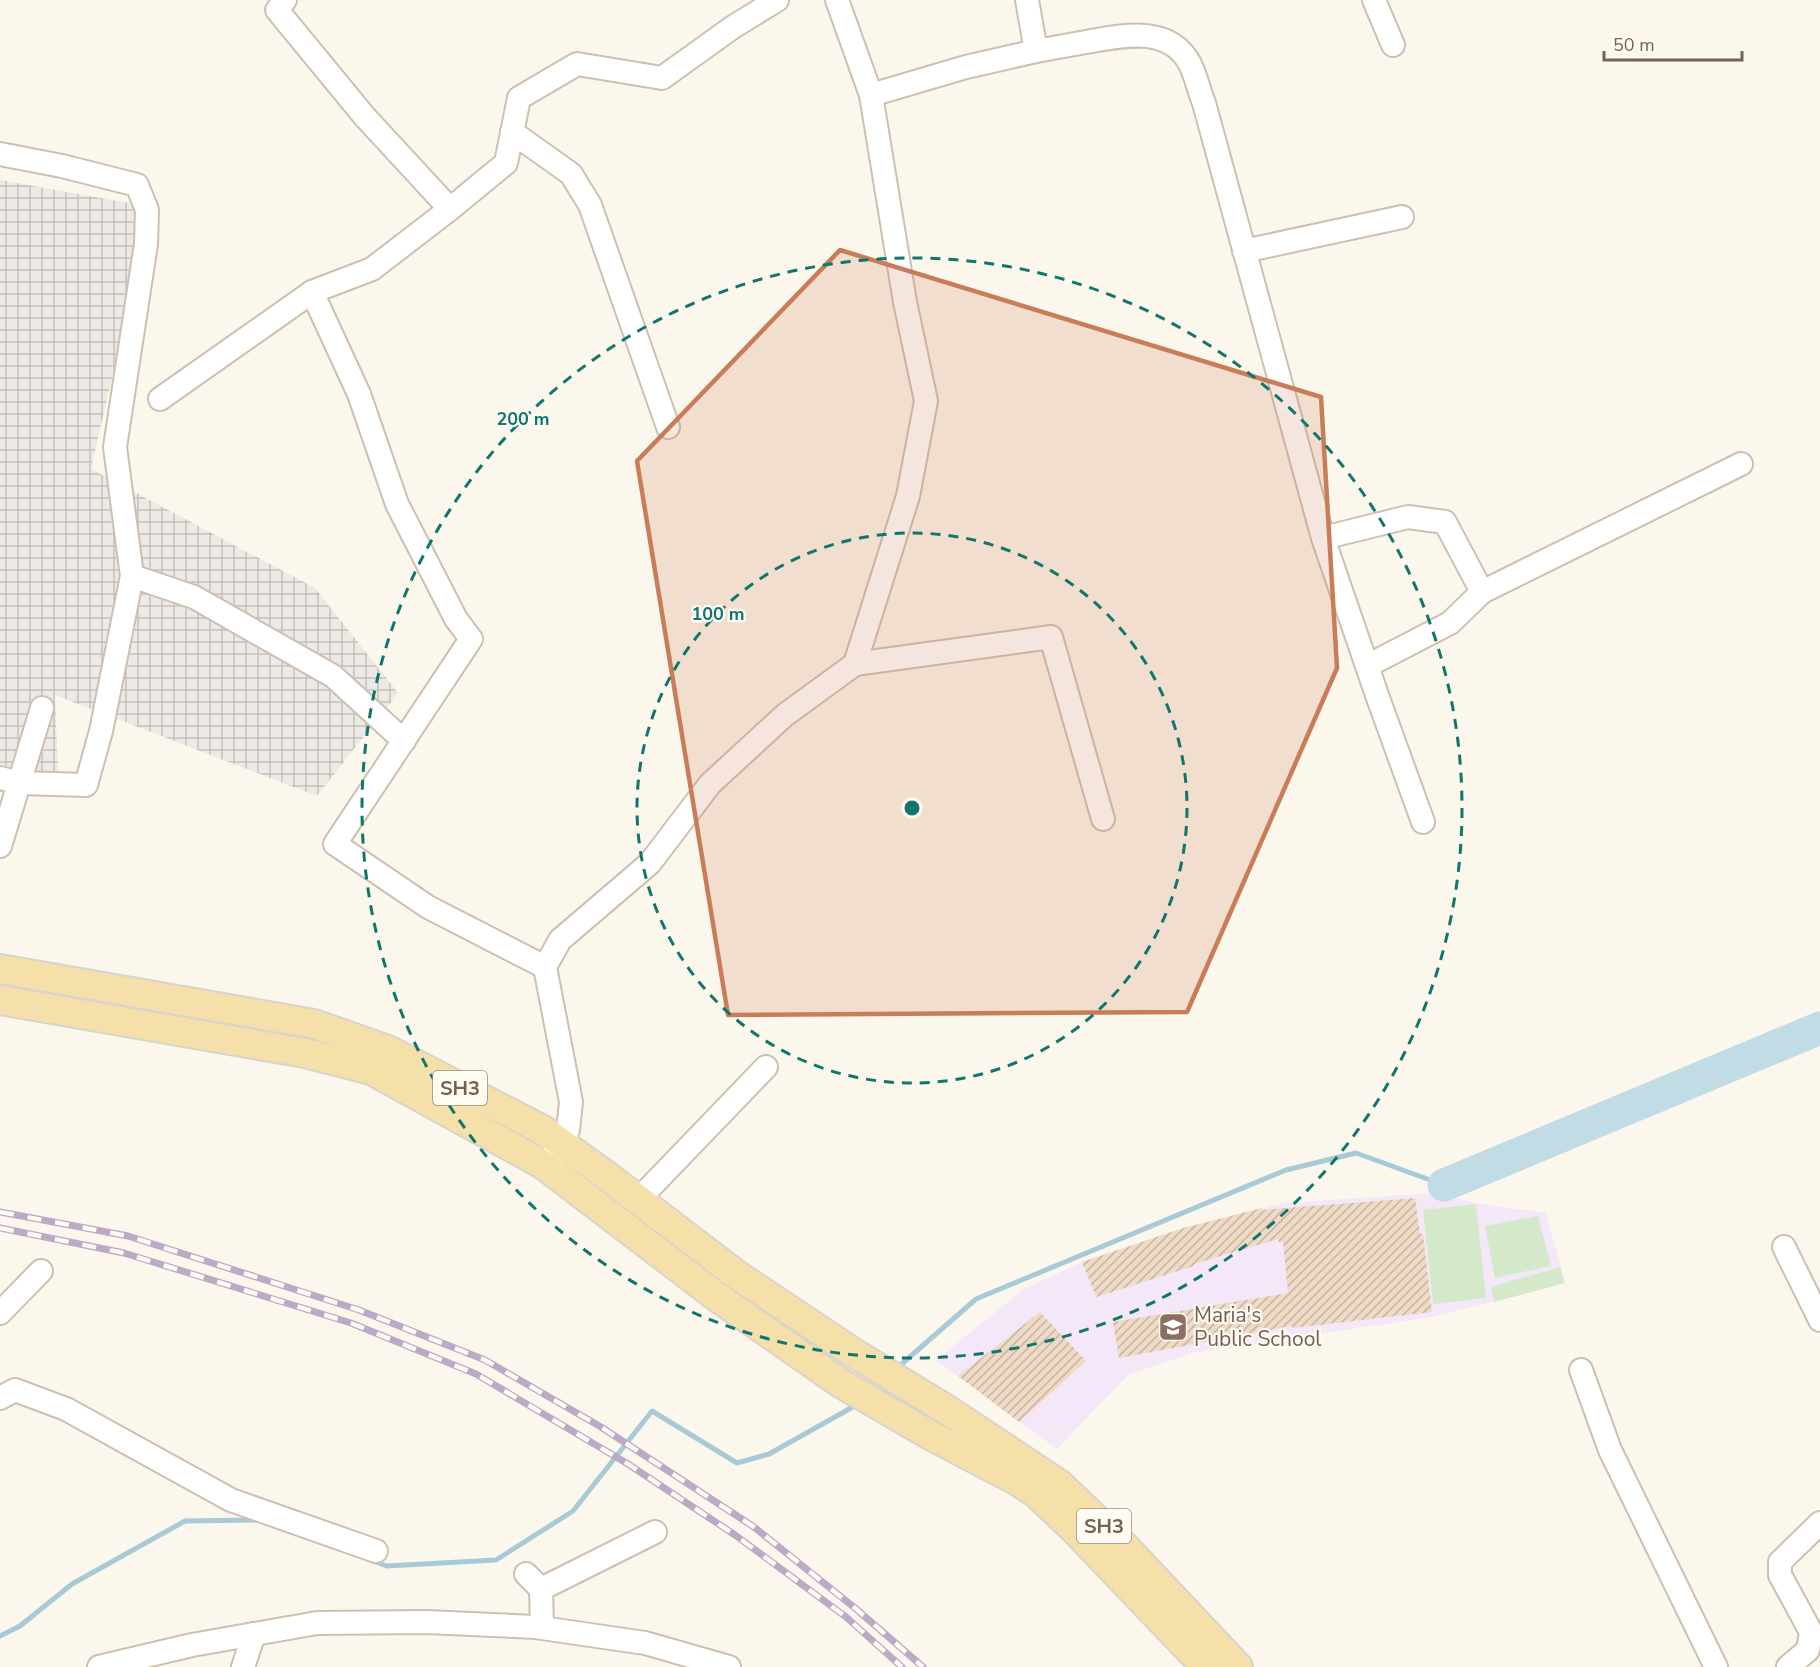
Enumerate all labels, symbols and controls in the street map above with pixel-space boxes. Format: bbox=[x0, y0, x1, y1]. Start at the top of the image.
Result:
scale bar bbox=[1604, 24, 1742, 62]
text: 50 m bbox=[1613, 33, 1655, 57]
text: 200 m bbox=[496, 407, 550, 431]
text: 100 m bbox=[691, 602, 745, 626]
centre of rings bbox=[902, 798, 922, 818]
road number: SH3 bbox=[433, 1071, 487, 1105]
place label: Maria's Public School bbox=[1194, 1301, 1322, 1353]
school or university icon: Maria's Public School bbox=[1157, 1311, 1189, 1343]
road number: SH3 bbox=[1077, 1509, 1131, 1543]

